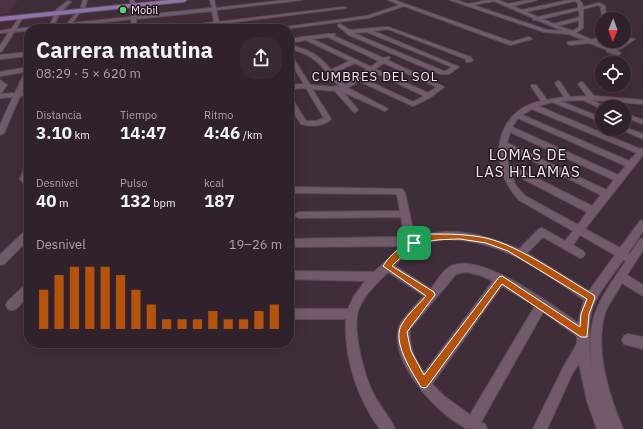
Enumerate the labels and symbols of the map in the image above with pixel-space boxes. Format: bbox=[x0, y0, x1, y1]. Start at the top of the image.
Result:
place label: Mobil bbox=[131, 3, 158, 17]
marker: Mobil bbox=[118, 5, 128, 15]
north arrow bbox=[595, 12, 631, 48]
district label: CUMBRES DEL SOL bbox=[312, 68, 438, 85]
district label: LOMAS DE LAS HILAMAS bbox=[475, 145, 581, 181]
pin bbox=[397, 226, 431, 260]

